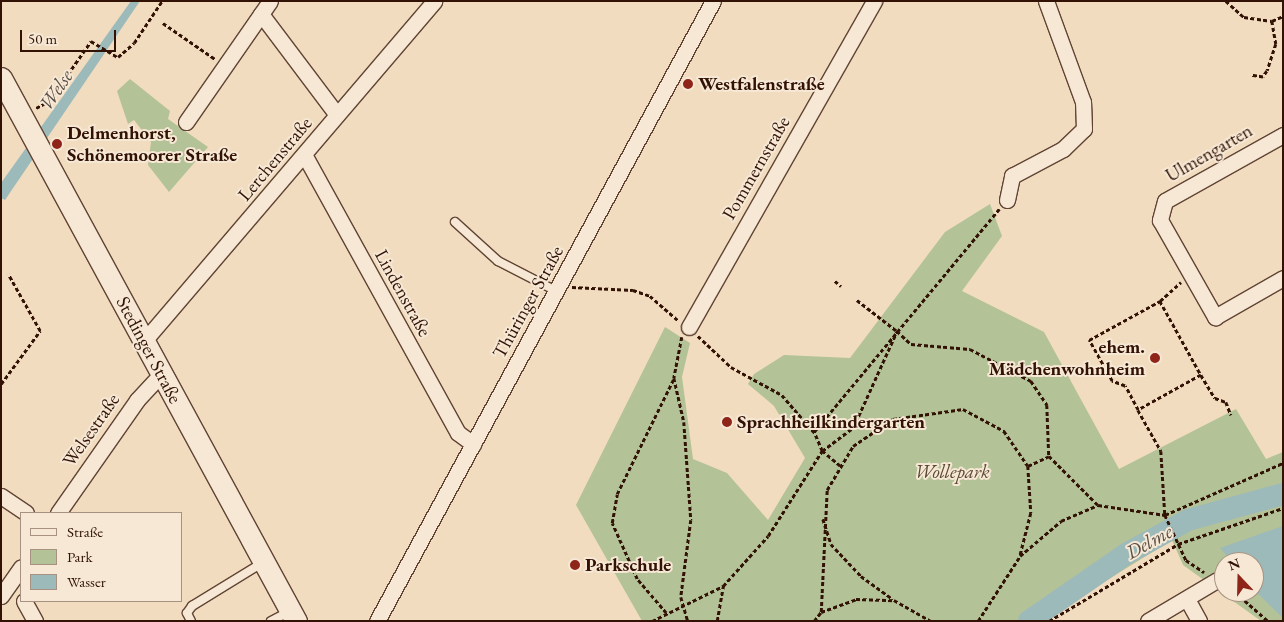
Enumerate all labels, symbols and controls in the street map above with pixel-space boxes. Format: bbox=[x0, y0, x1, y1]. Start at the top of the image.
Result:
scale bar bbox=[22, 20, 119, 52]
text: 50 m bbox=[28, 29, 57, 48]
water label: Welse bbox=[34, 65, 78, 115]
place label: Westfalenstraße bbox=[698, 73, 825, 95]
marker: Westfalenstraße bbox=[682, 78, 694, 90]
street label: Lerchenstraße bbox=[233, 112, 317, 206]
street label: Pommernstraße bbox=[717, 112, 795, 224]
street label: Ulmengarten bbox=[1162, 119, 1256, 187]
place label: Delmenhorst, Schönemoorer Straße bbox=[67, 122, 237, 166]
marker: Delmenhorst, Schönemoorer Straße bbox=[51, 138, 63, 150]
street label: Thüringer Straße bbox=[488, 242, 568, 362]
street label: Lindenstraße bbox=[370, 246, 436, 340]
street label: Stedinger Straße bbox=[111, 293, 187, 407]
place label: ehem. Mädchenwohnheim bbox=[989, 336, 1145, 380]
marker: ehem. Mädchenwohnheim bbox=[1149, 352, 1161, 364]
street label: Welsestraße bbox=[58, 389, 124, 471]
place label: Sprachheilkindergarten bbox=[737, 411, 925, 433]
marker: Sprachheilkindergarten bbox=[721, 416, 733, 428]
park label: Wollepark bbox=[914, 461, 990, 483]
legend bbox=[20, 512, 182, 602]
water label: Delme bbox=[1121, 519, 1177, 565]
text: Straße bbox=[67, 522, 103, 541]
text: Park bbox=[67, 547, 93, 566]
north arrow bbox=[1214, 552, 1264, 602]
place label: Parkschule bbox=[585, 554, 671, 576]
text: N bbox=[1225, 554, 1242, 574]
marker: Parkschule bbox=[569, 559, 581, 571]
text: Wasser bbox=[67, 572, 106, 591]

